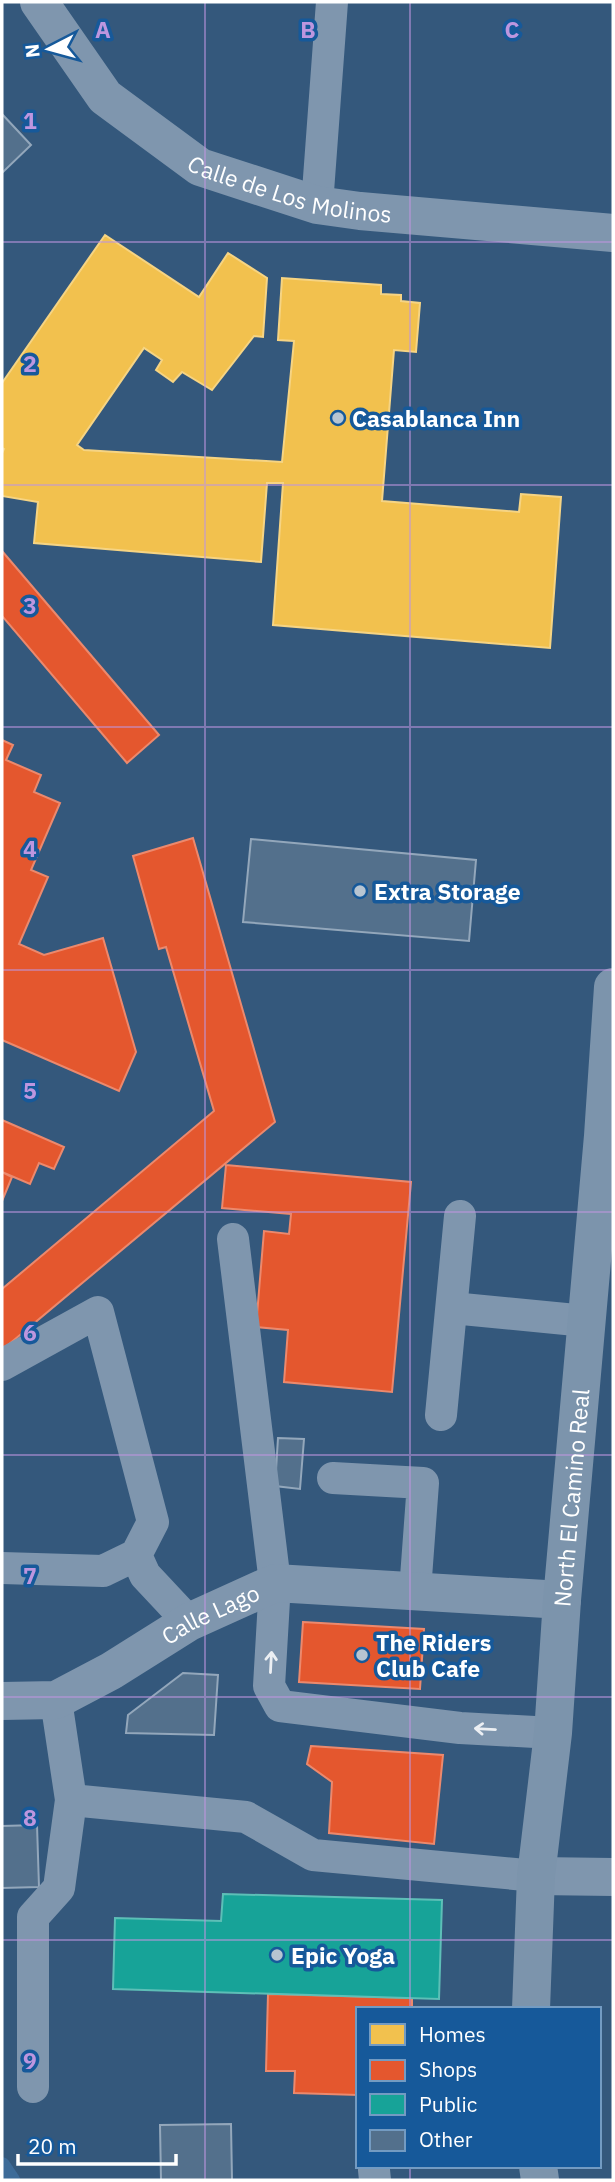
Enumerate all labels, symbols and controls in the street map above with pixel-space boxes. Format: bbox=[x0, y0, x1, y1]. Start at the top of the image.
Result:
north arrow bbox=[14, 14, 84, 84]
text: A bbox=[95, 14, 111, 44]
text: B bbox=[300, 14, 316, 44]
text: C bbox=[505, 14, 520, 44]
text: N bbox=[19, 43, 45, 59]
text: 1 bbox=[23, 105, 37, 135]
street label: Calle de Los Molinos bbox=[182, 148, 393, 229]
text: 2 bbox=[23, 348, 37, 378]
place label: Casablanca Inn bbox=[352, 403, 520, 433]
marker: Casablanca Inn bbox=[330, 410, 346, 426]
text: 3 bbox=[23, 590, 37, 620]
text: 4 bbox=[23, 833, 37, 863]
place label: Extra Storage bbox=[374, 876, 521, 906]
marker: Extra Storage bbox=[352, 883, 368, 899]
text: 5 bbox=[23, 1075, 37, 1105]
text: 6 bbox=[23, 1317, 37, 1347]
street label: North El Camino Real bbox=[546, 1387, 596, 1608]
text: 7 bbox=[23, 1560, 37, 1590]
street label: Calle Lago bbox=[155, 1577, 264, 1651]
place label: The Riders Club Cafe bbox=[376, 1627, 491, 1683]
marker: The Riders Club Cafe bbox=[354, 1647, 370, 1663]
one-way arrow bbox=[264, 1651, 277, 1674]
one-way arrow bbox=[473, 1722, 496, 1735]
text: 8 bbox=[23, 1802, 37, 1832]
place label: Epic Yoga bbox=[291, 1940, 395, 1970]
marker: Epic Yoga bbox=[269, 1947, 285, 1963]
legend bbox=[356, 2007, 601, 2168]
text: Homes bbox=[419, 2020, 486, 2048]
text: 9 bbox=[23, 2045, 37, 2075]
text: Shops bbox=[419, 2055, 477, 2083]
text: Public bbox=[419, 2090, 477, 2118]
scale bar bbox=[18, 2122, 175, 2166]
text: Other bbox=[419, 2125, 473, 2153]
text: 20 m bbox=[28, 2132, 77, 2160]

